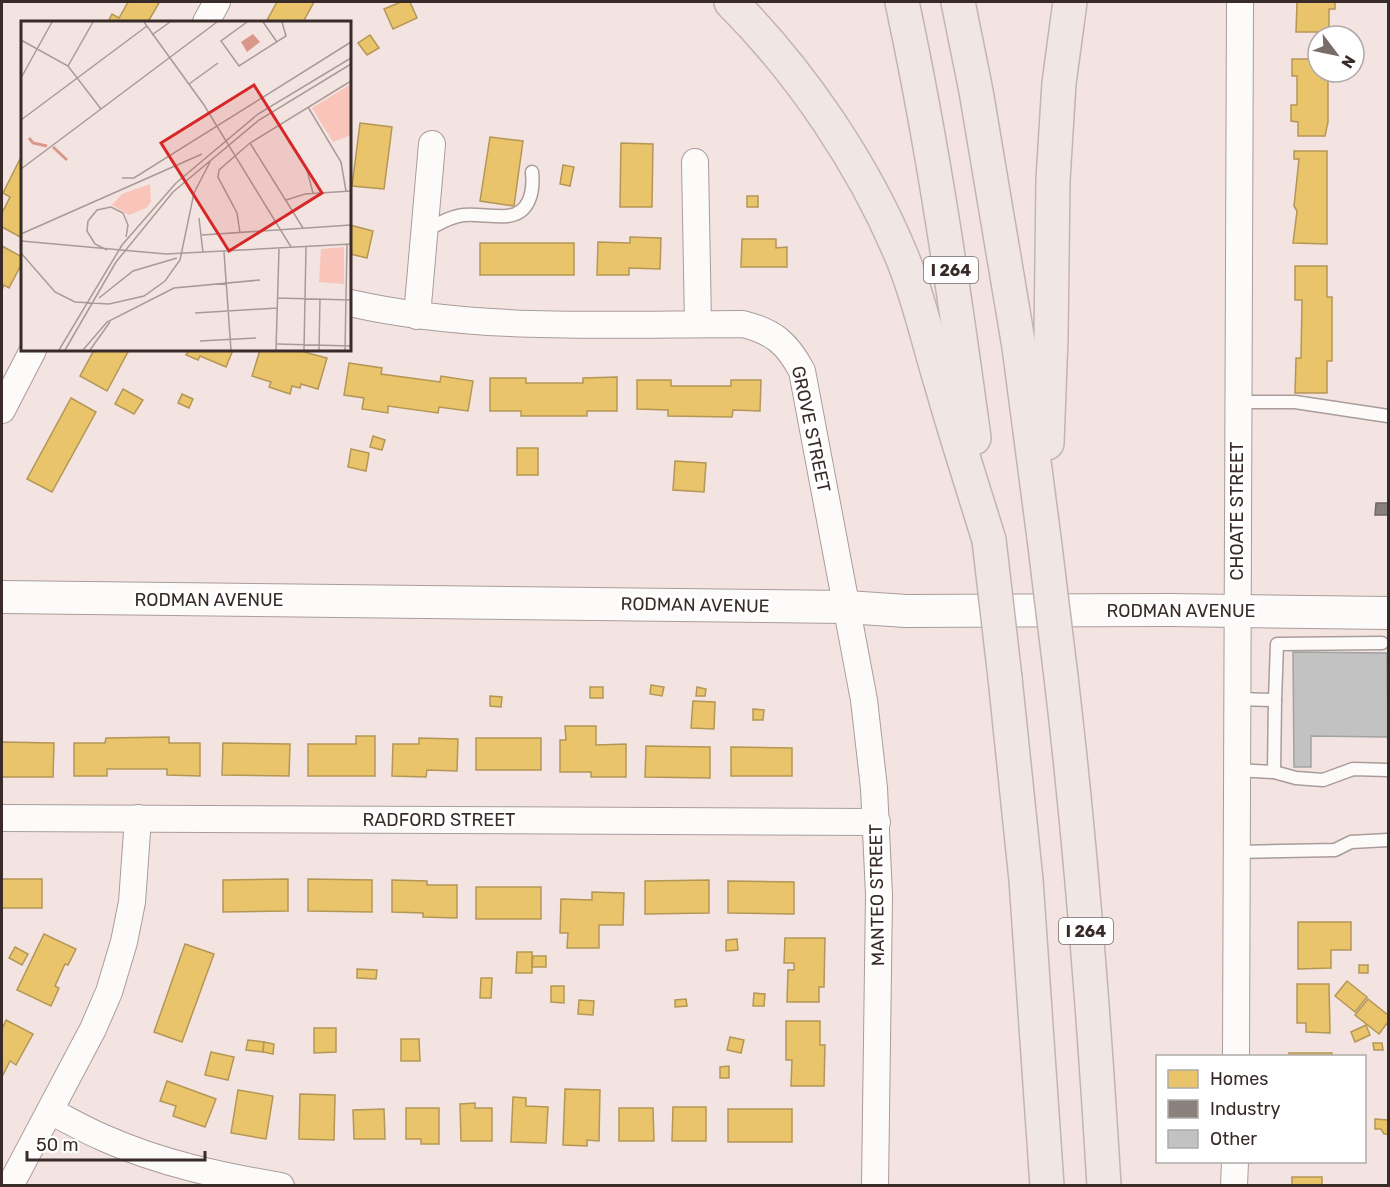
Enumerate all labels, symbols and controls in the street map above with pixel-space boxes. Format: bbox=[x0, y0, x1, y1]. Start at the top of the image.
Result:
inset map bbox=[21, 21, 351, 351]
north arrow bbox=[1306, 24, 1366, 84]
text: N bbox=[1337, 52, 1359, 72]
road number: I 264 bbox=[924, 257, 978, 283]
street label: GROVE STREET bbox=[787, 364, 835, 494]
street label: CHOATE STREET bbox=[1226, 442, 1248, 580]
street label: RODMAN AVENUE bbox=[134, 589, 284, 611]
street label: RODMAN AVENUE bbox=[620, 593, 770, 617]
street label: RODMAN AVENUE bbox=[1106, 600, 1256, 622]
street label: RADFORD STREET bbox=[363, 809, 515, 831]
street label: MANTEO STREET bbox=[865, 824, 889, 966]
road number: I 264 bbox=[1059, 918, 1113, 944]
legend bbox=[1156, 1055, 1366, 1163]
text: Homes bbox=[1210, 1068, 1268, 1090]
text: Industry bbox=[1210, 1098, 1280, 1120]
scale bar bbox=[27, 1124, 206, 1162]
text: Other bbox=[1210, 1128, 1257, 1150]
text: 50 m bbox=[36, 1134, 79, 1156]

